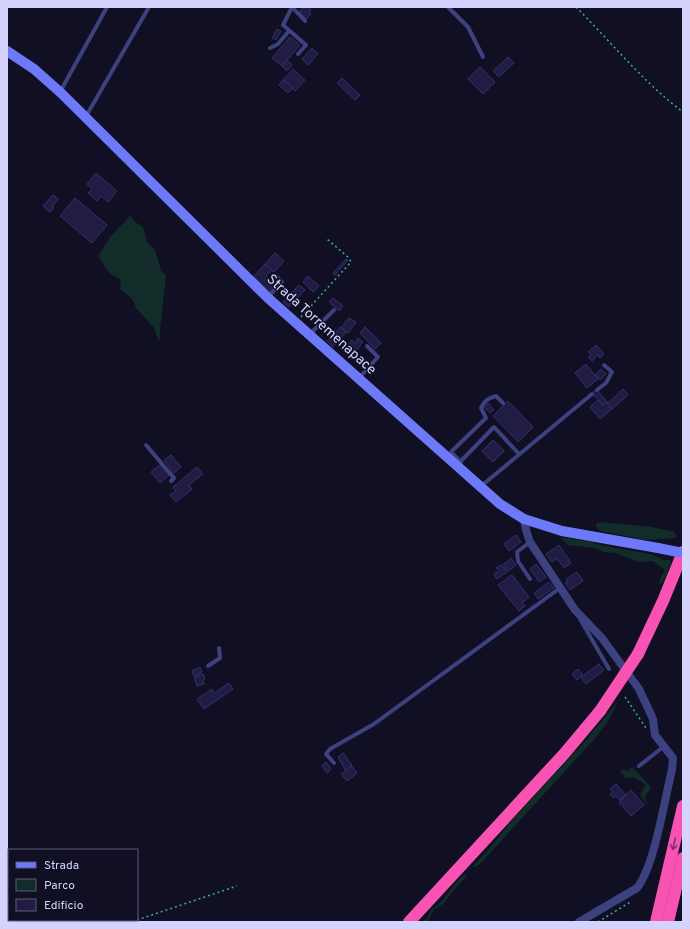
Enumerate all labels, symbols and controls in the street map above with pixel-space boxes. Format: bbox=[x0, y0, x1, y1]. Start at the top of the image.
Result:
street label: Strada Torremenapace bbox=[263, 271, 379, 379]
one-way arrow bbox=[670, 837, 678, 850]
legend bbox=[8, 849, 138, 921]
text: Strada bbox=[44, 858, 79, 874]
text: Parco bbox=[44, 878, 75, 894]
text: Edificio bbox=[44, 898, 84, 914]

